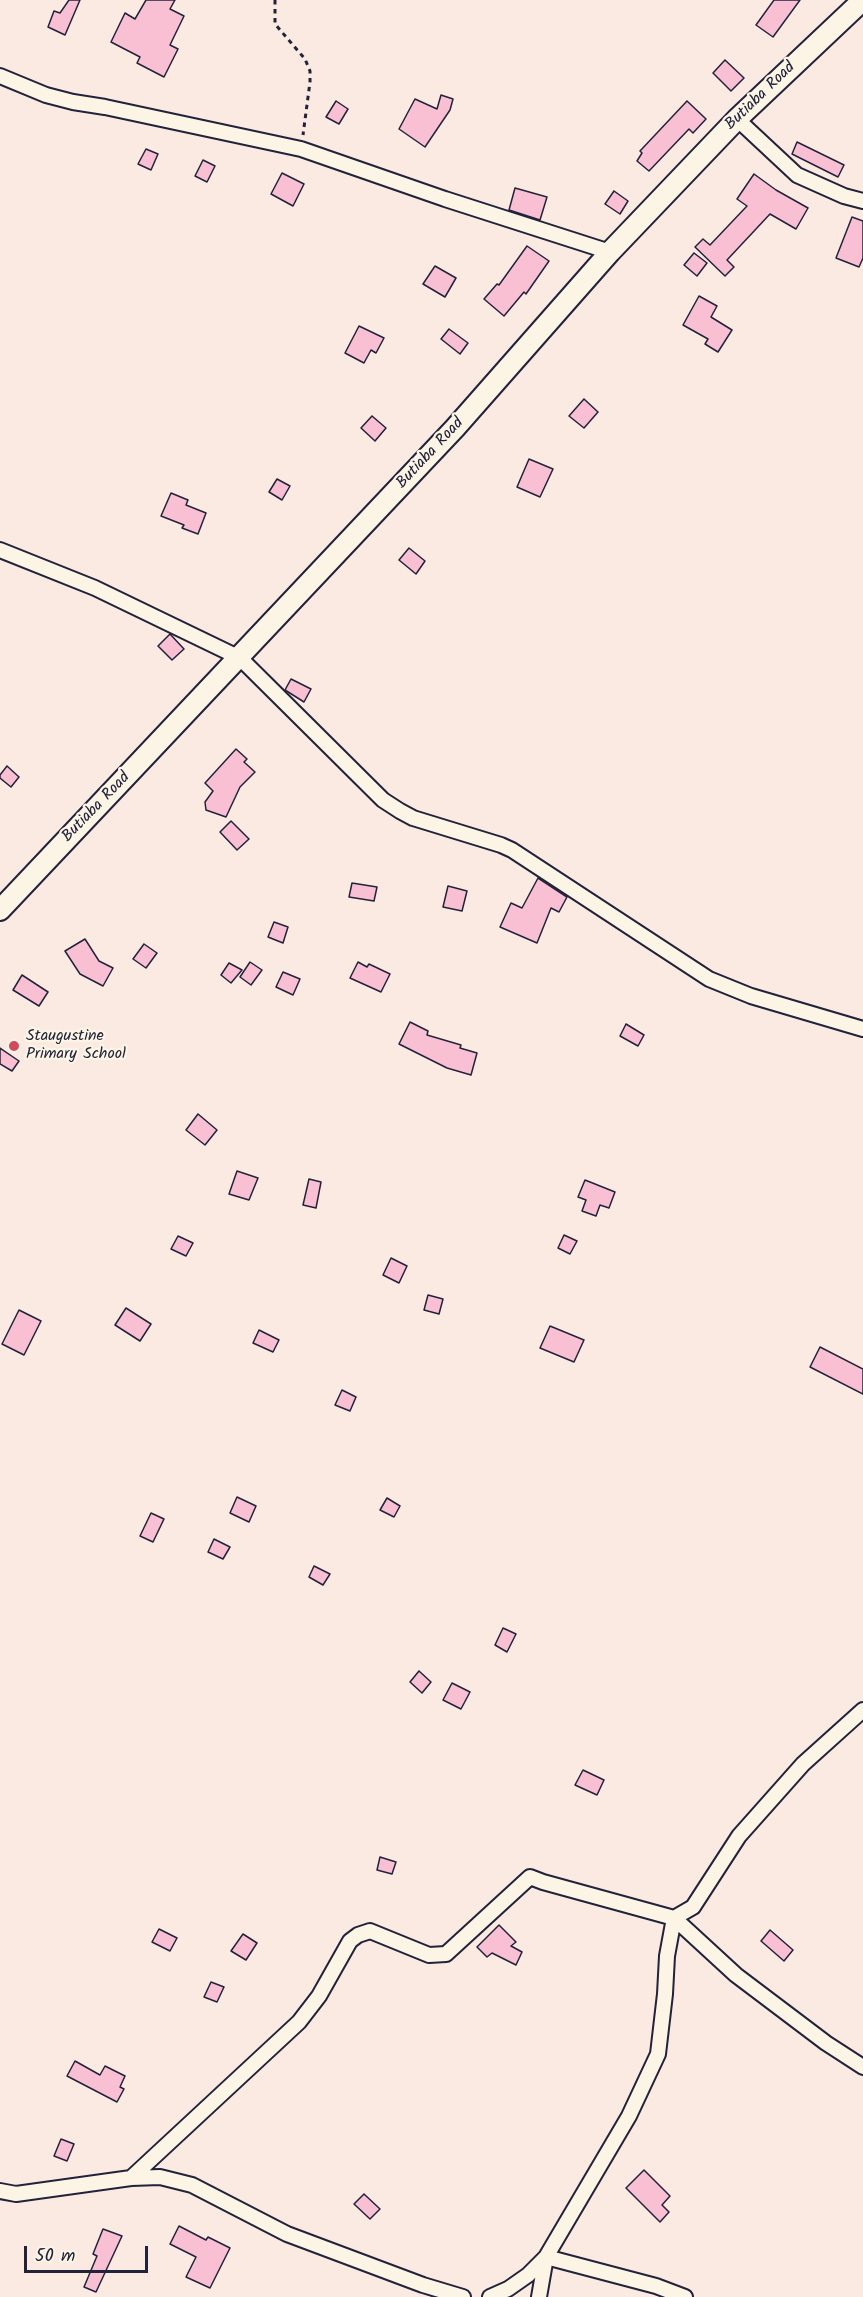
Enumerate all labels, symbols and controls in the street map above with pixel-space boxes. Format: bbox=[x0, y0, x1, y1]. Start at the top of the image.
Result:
street label: Butiaba Road bbox=[722, 59, 800, 135]
street label: Butiaba Road bbox=[393, 415, 469, 493]
street label: Butiaba Road bbox=[59, 769, 135, 847]
place label: Staugustine Primary School bbox=[26, 1027, 126, 1065]
marker: Staugustine Primary School bbox=[7, 1039, 21, 1053]
scale bar bbox=[27, 2234, 152, 2272]
text: 50 m bbox=[35, 2242, 75, 2271]

